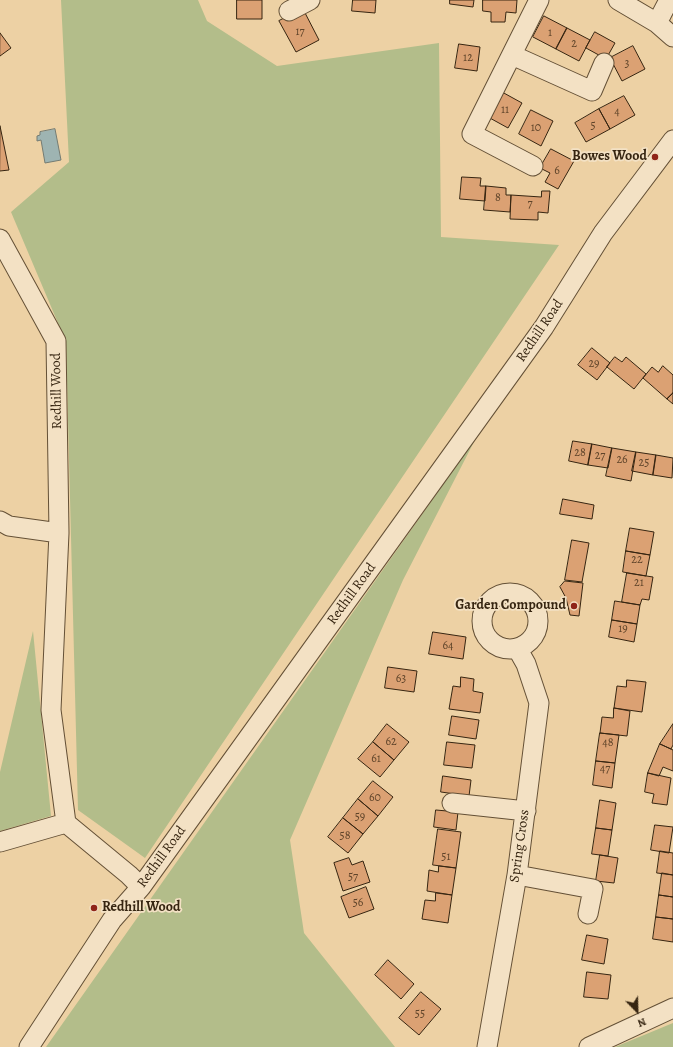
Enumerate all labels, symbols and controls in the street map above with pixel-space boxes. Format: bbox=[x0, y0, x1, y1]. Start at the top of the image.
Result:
house number: 17 bbox=[295, 25, 305, 39]
house number: 1 bbox=[548, 26, 552, 40]
house number: 2 bbox=[571, 37, 577, 51]
house number: 12 bbox=[463, 51, 473, 65]
house number: 3 bbox=[625, 57, 629, 71]
house number: 11 bbox=[501, 103, 509, 117]
house number: 4 bbox=[614, 105, 620, 119]
house number: 5 bbox=[590, 119, 596, 133]
house number: 10 bbox=[531, 121, 541, 135]
place label: Bowes Wood bbox=[572, 149, 647, 165]
marker: Bowes Wood bbox=[650, 152, 660, 162]
house number: 6 bbox=[554, 164, 560, 178]
house number: 8 bbox=[495, 191, 501, 205]
house number: 7 bbox=[527, 197, 533, 211]
street label: Redhill Road bbox=[513, 296, 567, 366]
street label: Redhill Wood bbox=[48, 353, 66, 429]
house number: 29 bbox=[588, 357, 600, 371]
house number: 28 bbox=[574, 446, 586, 460]
house number: 27 bbox=[595, 449, 605, 463]
house number: 26 bbox=[616, 453, 628, 467]
house number: 25 bbox=[639, 456, 649, 470]
house number: 22 bbox=[631, 553, 643, 567]
street label: Redhill Road bbox=[324, 560, 380, 628]
house number: 21 bbox=[634, 576, 644, 590]
place label: Garden Compound bbox=[455, 598, 566, 614]
marker: Garden Compound bbox=[569, 601, 579, 611]
house number: 19 bbox=[618, 622, 628, 636]
house number: 64 bbox=[443, 639, 453, 653]
house number: 63 bbox=[396, 672, 406, 686]
house number: 62 bbox=[385, 735, 397, 749]
house number: 48 bbox=[602, 736, 614, 750]
house number: 61 bbox=[371, 752, 381, 766]
house number: 47 bbox=[600, 762, 610, 776]
house number: 60 bbox=[369, 791, 381, 805]
street label: Spring Cross bbox=[507, 808, 533, 884]
house number: 59 bbox=[355, 810, 365, 824]
street label: Redhill Road bbox=[134, 823, 190, 891]
house number: 58 bbox=[340, 829, 350, 843]
house number: 51 bbox=[441, 850, 451, 864]
house number: 57 bbox=[348, 870, 358, 884]
house number: 56 bbox=[353, 896, 363, 910]
place label: Redhill Wood bbox=[102, 900, 181, 916]
marker: Redhill Wood bbox=[89, 903, 99, 913]
north arrow bbox=[617, 991, 657, 1031]
house number: 55 bbox=[415, 1007, 425, 1021]
text: N bbox=[635, 1014, 649, 1031]

